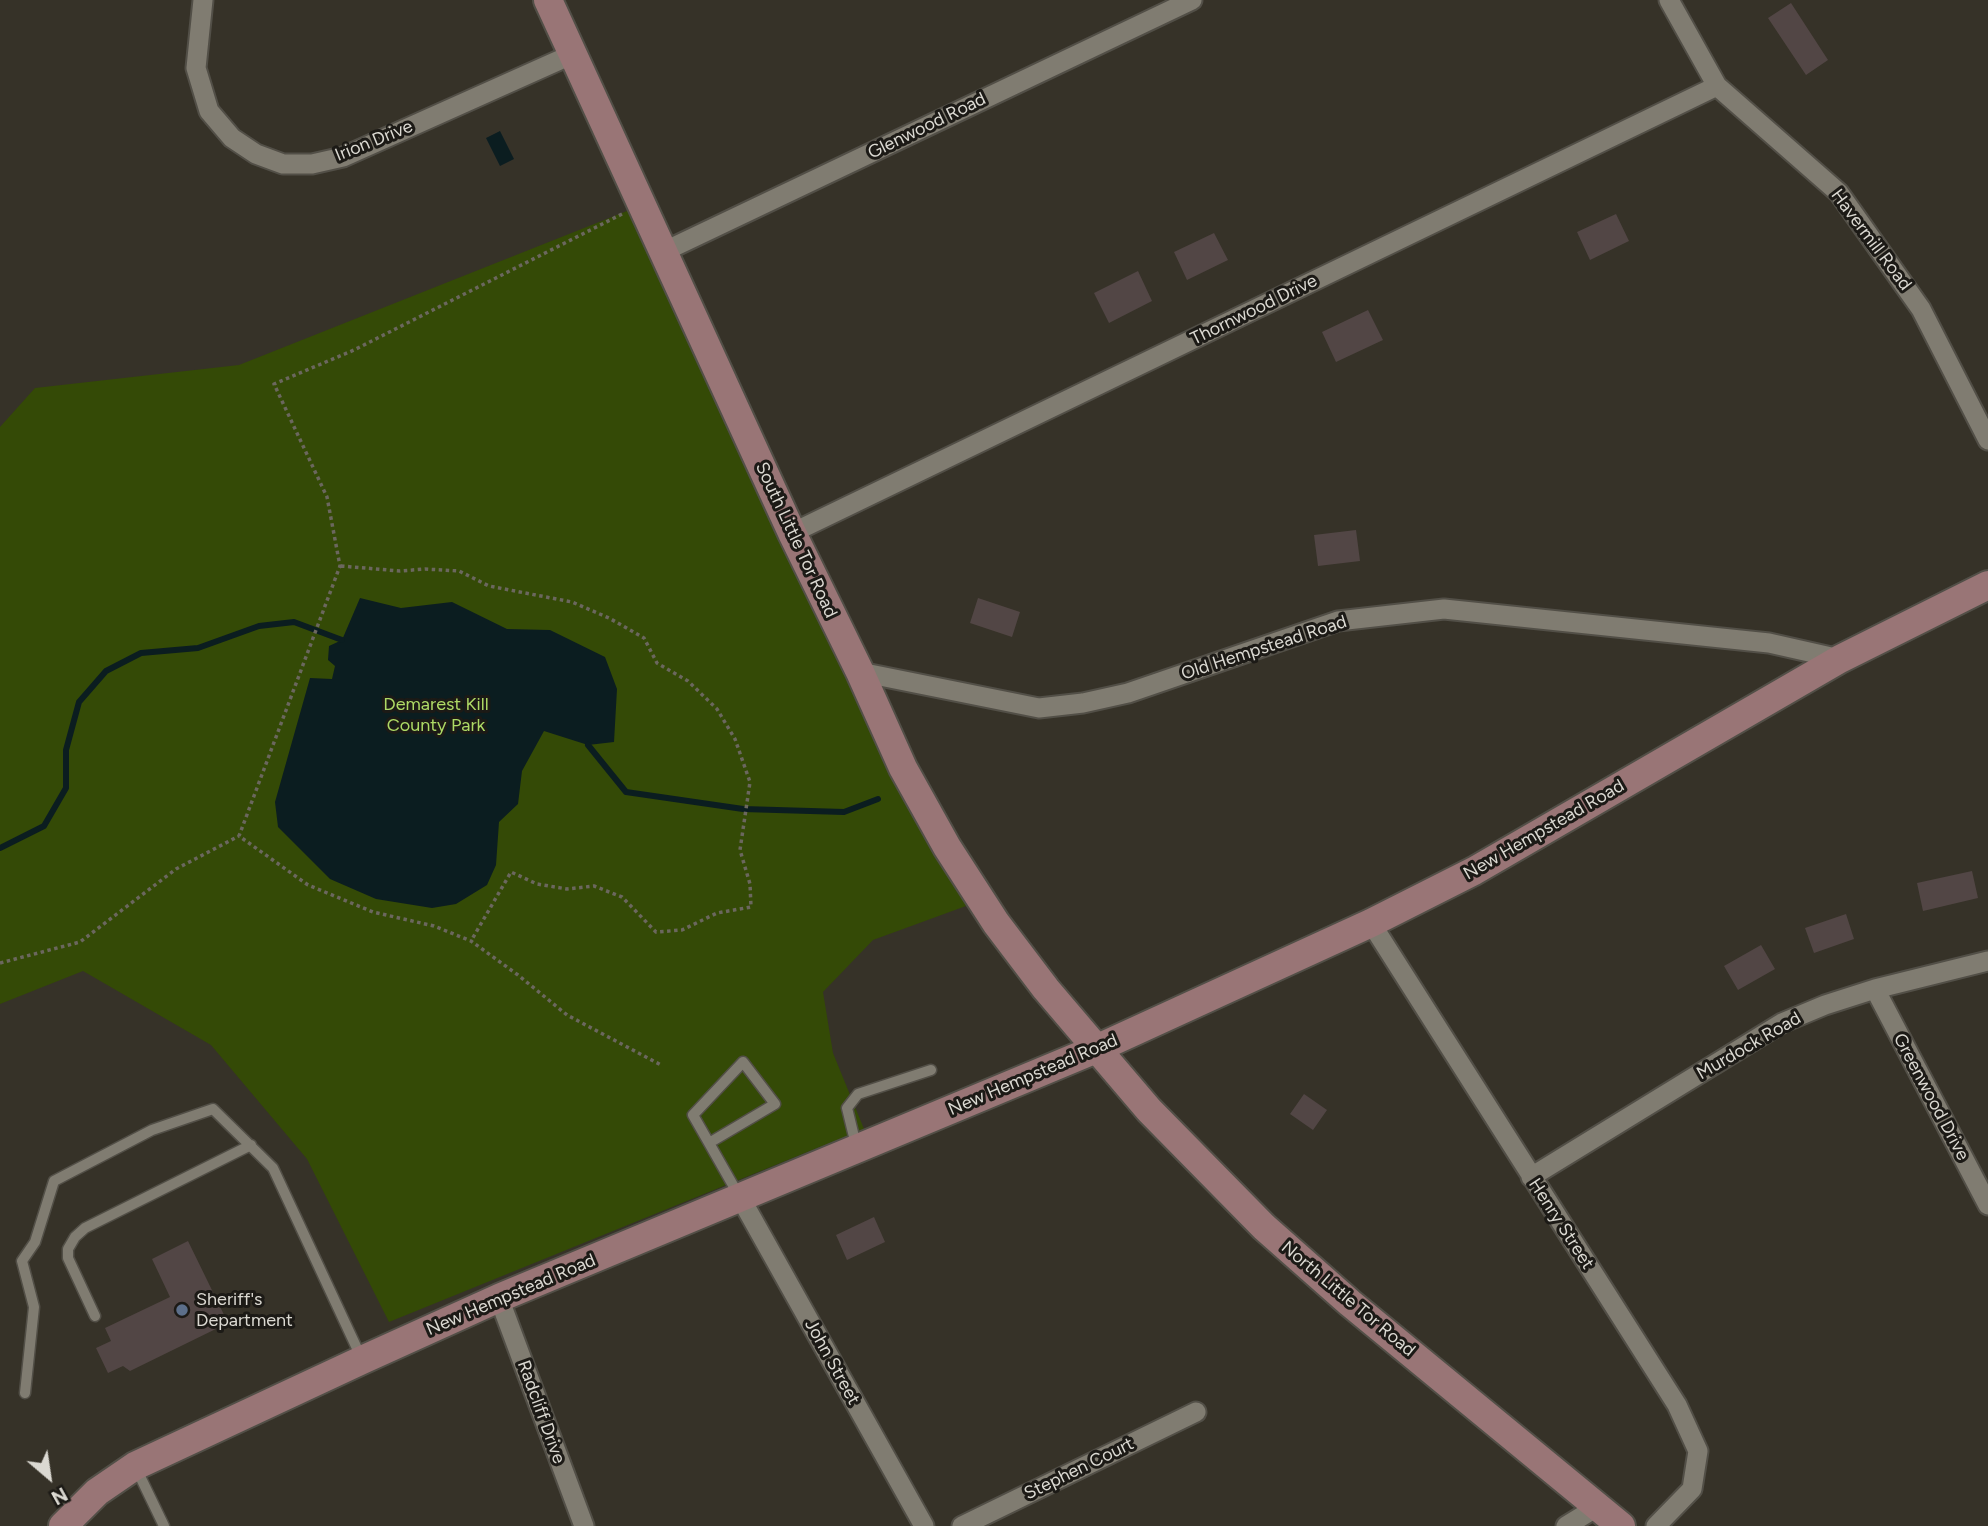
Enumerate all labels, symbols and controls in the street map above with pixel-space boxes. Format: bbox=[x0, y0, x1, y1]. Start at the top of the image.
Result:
street label: Glenwood Road bbox=[864, 88, 990, 164]
street label: Irion Drive bbox=[332, 116, 416, 166]
street label: Havermill Road bbox=[1826, 185, 1916, 295]
street label: Thornwood Drive bbox=[1187, 270, 1321, 350]
street label: South Little Tor Road bbox=[750, 459, 842, 621]
street label: Old Hempstead Road bbox=[1178, 611, 1350, 685]
park label: Demarest Kill County Park bbox=[383, 694, 489, 736]
street label: New Hempstead Road bbox=[1460, 775, 1628, 885]
street label: Murdock Road bbox=[1693, 1007, 1805, 1085]
street label: New Hempstead Road bbox=[945, 1030, 1121, 1120]
street label: Greenwood Drive bbox=[1888, 1030, 1974, 1164]
street label: Henry Street bbox=[1524, 1175, 1598, 1273]
street label: North Little Tor Road bbox=[1277, 1237, 1419, 1361]
street label: New Hempstead Road bbox=[423, 1250, 599, 1340]
place label: Sheriff's Department bbox=[196, 1289, 293, 1332]
marker: Sheriff's Department bbox=[174, 1302, 190, 1318]
street label: John Street bbox=[800, 1315, 864, 1409]
street label: Radcliff Drive bbox=[512, 1357, 570, 1467]
street label: Stephen Court bbox=[1021, 1433, 1137, 1505]
north arrow bbox=[14, 1442, 84, 1512]
text: N bbox=[47, 1482, 71, 1509]

